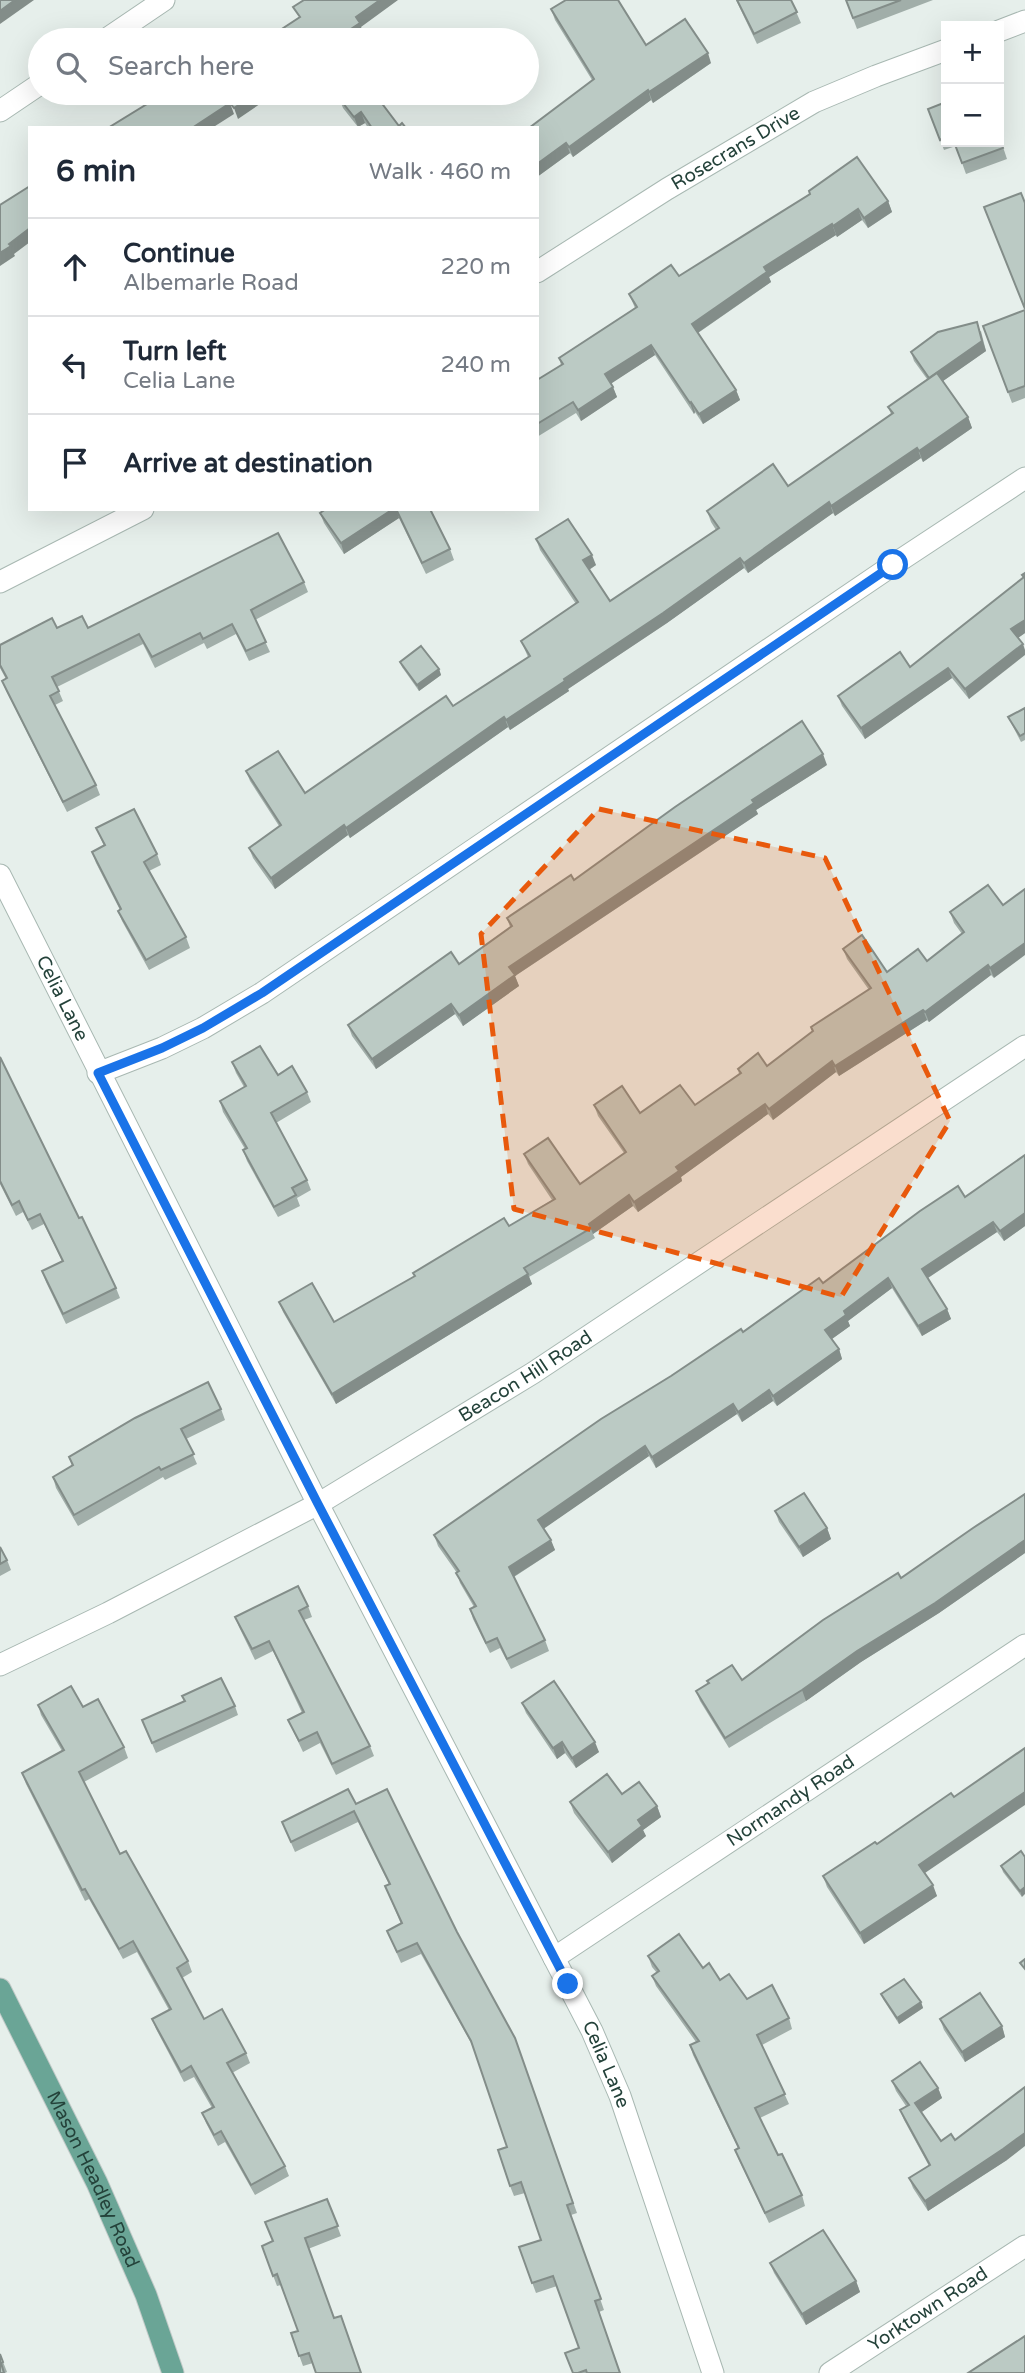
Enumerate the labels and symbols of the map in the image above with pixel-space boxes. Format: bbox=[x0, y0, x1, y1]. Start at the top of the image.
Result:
street label: Rosecrans Drive bbox=[667, 102, 804, 195]
route start bbox=[877, 549, 908, 580]
street label: Celia Lane bbox=[32, 952, 93, 1045]
street label: Beacon Hill Road bbox=[455, 1326, 596, 1427]
street label: Normandy Road bbox=[723, 1751, 858, 1851]
route end bbox=[552, 1968, 583, 1999]
street label: Celia Lane bbox=[578, 2017, 634, 2111]
street label: Mason Headley Road bbox=[42, 2088, 144, 2271]
street label: Yorktown Road bbox=[864, 2262, 992, 2356]

